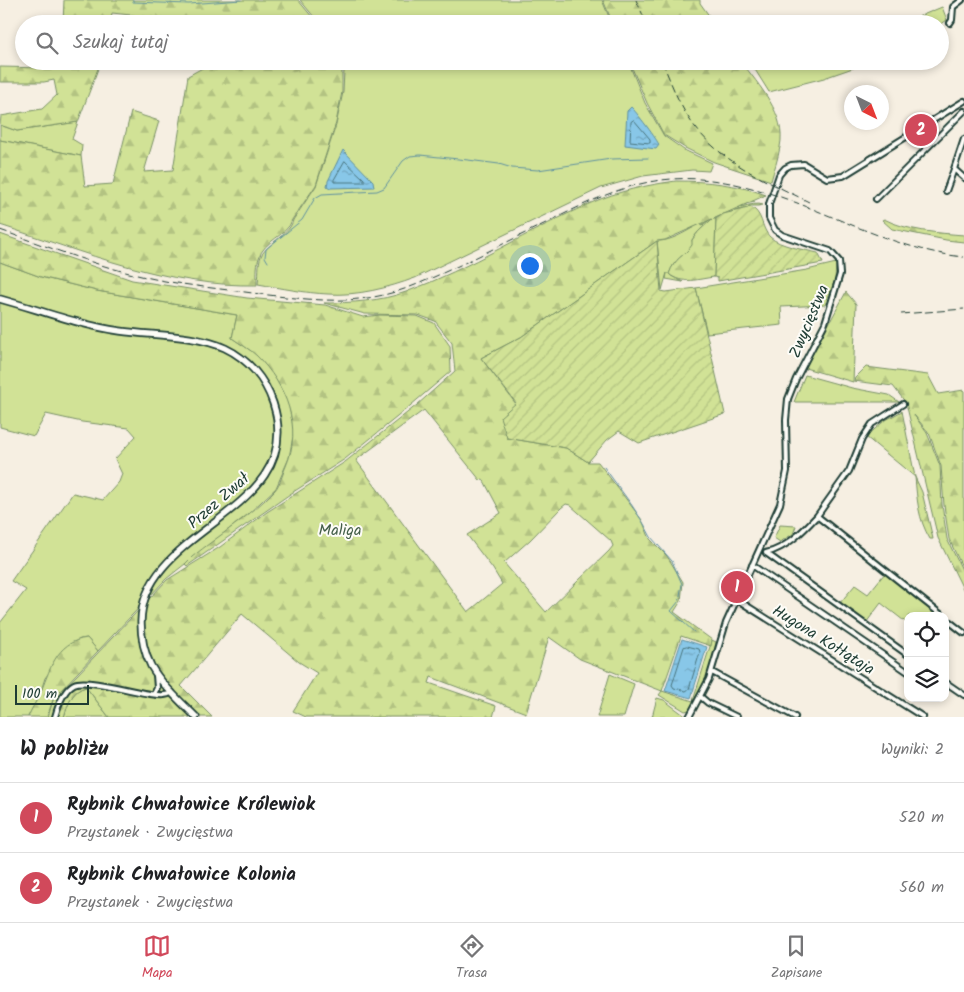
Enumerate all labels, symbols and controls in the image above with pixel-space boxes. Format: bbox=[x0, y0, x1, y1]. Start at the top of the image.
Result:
search box bbox=[15, 15, 949, 70]
text: Szukaj tutaj bbox=[73, 28, 168, 58]
icon: search bbox=[33, 29, 61, 57]
north arrow bbox=[844, 85, 889, 130]
pin: 2 bbox=[905, 111, 937, 149]
your location bbox=[517, 253, 543, 279]
street label: Zwycięstwa bbox=[783, 281, 836, 362]
street label: Przez Zwał bbox=[182, 466, 257, 535]
park label: Maliga bbox=[319, 518, 361, 543]
pin: 1 bbox=[721, 568, 753, 606]
street label: Hugona Kołłątaja bbox=[767, 599, 879, 682]
map controls bbox=[904, 612, 949, 702]
button: locate bbox=[904, 612, 949, 657]
button: layers bbox=[904, 657, 949, 702]
scale bar bbox=[15, 682, 89, 705]
text: 100 m bbox=[22, 683, 57, 705]
text: W pobliżu bbox=[20, 733, 108, 766]
text: Wyniki: 2 bbox=[881, 737, 944, 762]
text: Rybnik Chwałowice Królewiok bbox=[67, 790, 315, 820]
text: 1 bbox=[34, 805, 38, 830]
text: 520 m bbox=[899, 805, 944, 830]
text: Przystanek · Zwycięstwa bbox=[67, 820, 233, 845]
text: Rybnik Chwałowice Kolonia bbox=[67, 860, 296, 890]
text: 2 bbox=[31, 875, 41, 900]
text: 560 m bbox=[899, 875, 944, 900]
text: Przystanek · Zwycięstwa bbox=[67, 890, 233, 915]
tab: Mapa bbox=[142, 932, 173, 984]
tab: Trasa bbox=[456, 932, 487, 984]
tab: Zapisane bbox=[771, 932, 822, 984]

